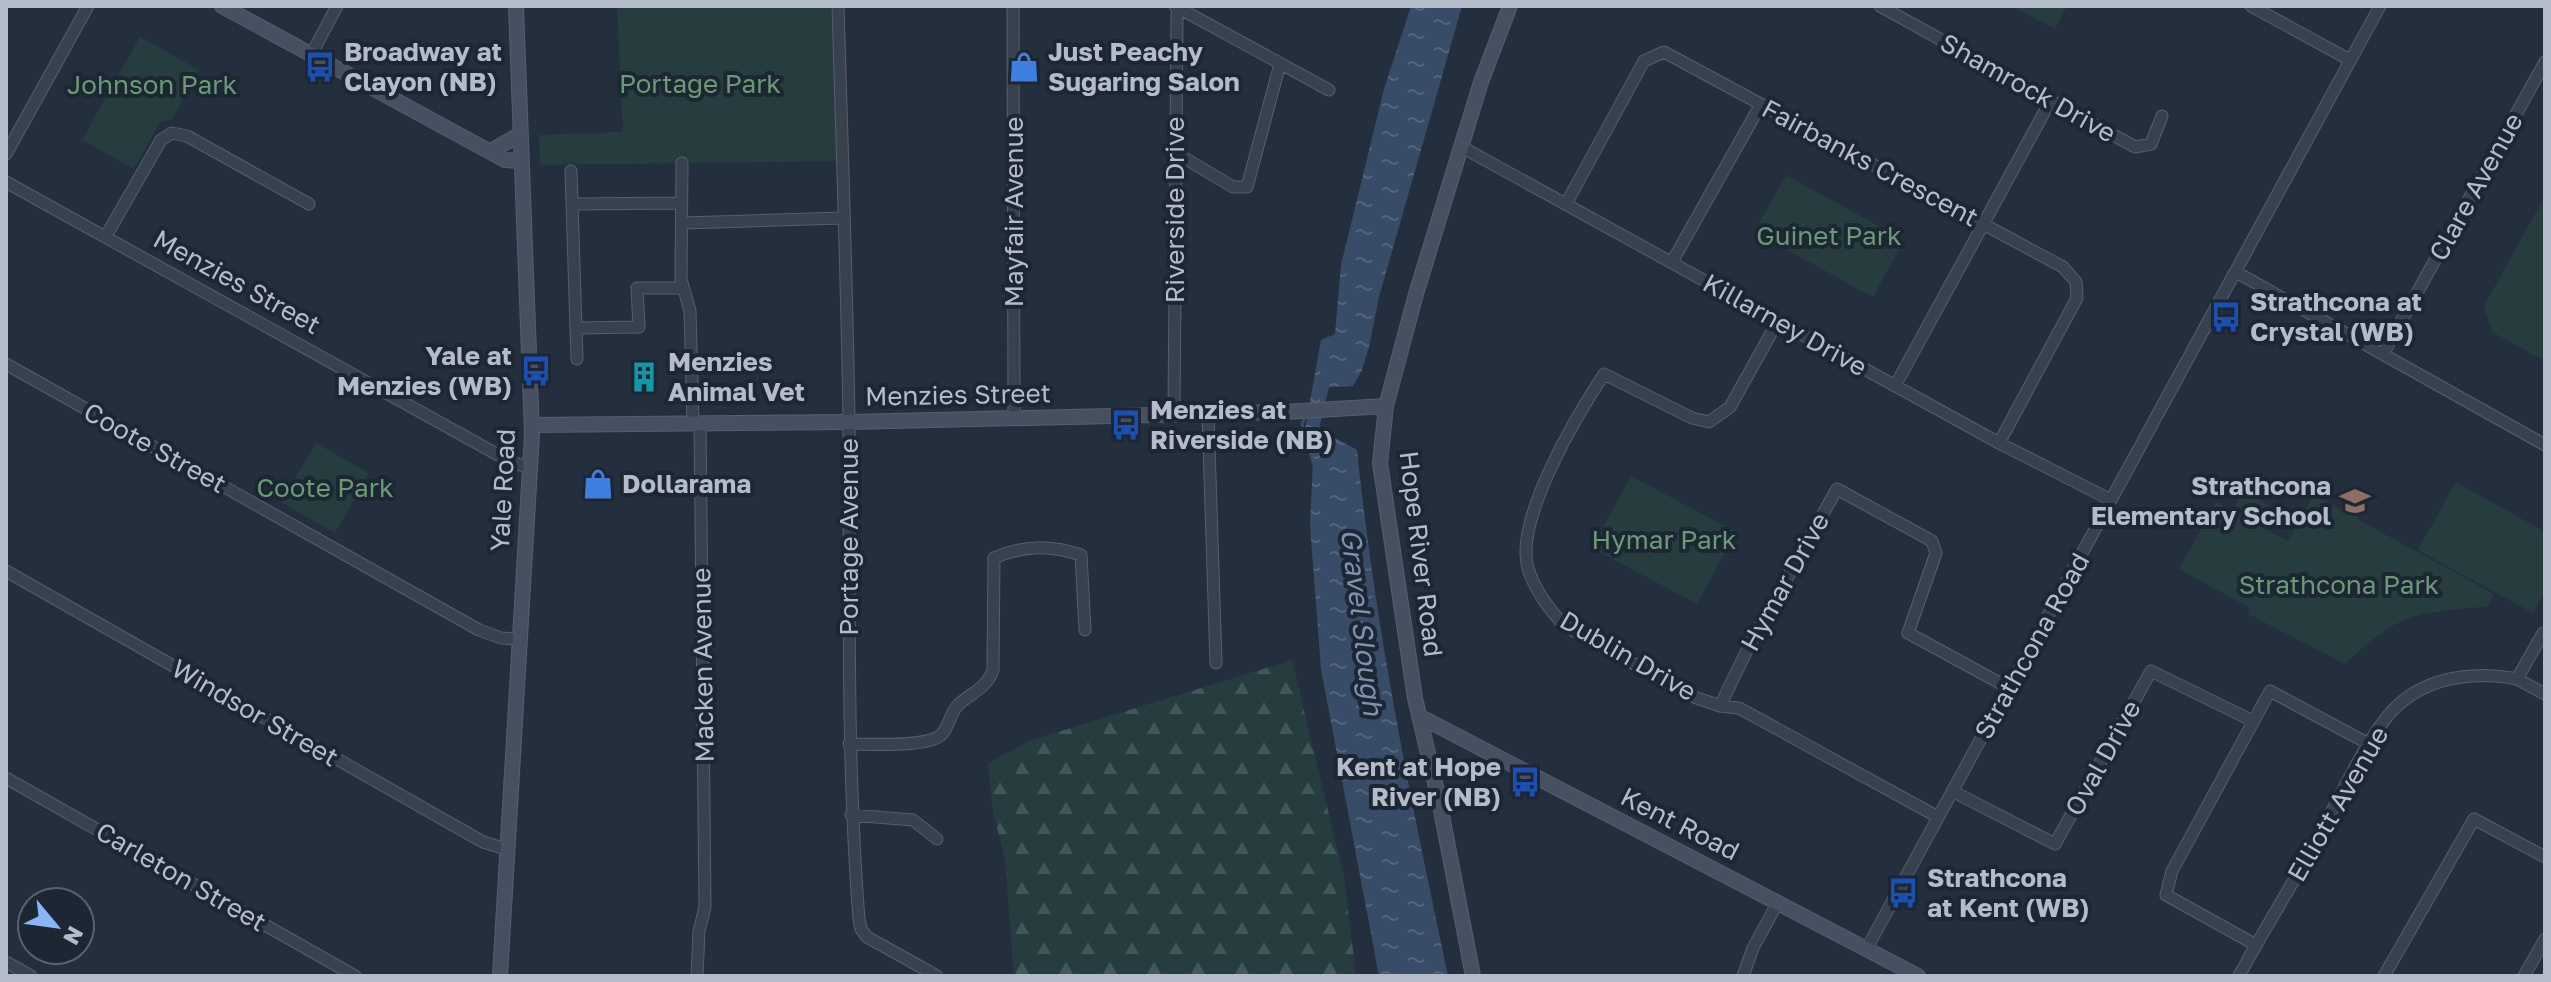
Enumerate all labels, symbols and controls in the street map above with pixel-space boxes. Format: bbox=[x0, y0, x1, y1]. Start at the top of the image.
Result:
street label: Shamrock Drive bbox=[1935, 27, 2121, 149]
place label: Broadway at Clayon (NB) bbox=[344, 36, 502, 97]
place label: Just Peachy Sugaring Salon bbox=[1048, 36, 1240, 97]
bus stop icon: Broadway at Clayon (NB) bbox=[303, 50, 337, 84]
shop icon: Just Peachy Sugaring Salon bbox=[1007, 50, 1041, 84]
park label: Portage Park bbox=[619, 68, 781, 99]
park label: Johnson Park bbox=[67, 69, 237, 100]
street label: Fairbanks Crescent bbox=[1757, 92, 1984, 233]
street label: Clare Avenue bbox=[2422, 108, 2529, 266]
street label: Mayfair Avenue bbox=[998, 117, 1029, 307]
street label: Riverside Drive bbox=[1159, 117, 1190, 303]
park label: Guinet Park bbox=[1756, 220, 1902, 251]
street label: Menzies Street bbox=[148, 223, 326, 340]
street label: Killarney Drive bbox=[1698, 267, 1873, 382]
place label: Strathcona at Crystal (WB) bbox=[2250, 286, 2422, 347]
bus stop icon: Strathcona at Crystal (WB) bbox=[2209, 300, 2243, 334]
place label: Yale at Menzies (WB) bbox=[337, 340, 512, 401]
place label: Menzies Animal Vet bbox=[668, 346, 805, 407]
bus stop icon: Yale at Menzies (WB) bbox=[519, 354, 553, 388]
building icon: Menzies Animal Vet bbox=[627, 360, 661, 394]
street label: Menzies Street bbox=[865, 377, 1051, 412]
place label: Menzies at Riverside (NB) bbox=[1150, 394, 1333, 455]
street label: Coote Street bbox=[79, 396, 232, 499]
bus stop icon: Menzies at Riverside (NB) bbox=[1109, 408, 1143, 442]
street label: Yale Road bbox=[484, 428, 521, 552]
street label: Portage Avenue bbox=[833, 438, 864, 636]
street label: Hope River Road bbox=[1393, 449, 1449, 659]
shop icon: Dollarama bbox=[581, 467, 615, 501]
place label: Dollarama bbox=[622, 468, 751, 499]
place label: Strathcona Elementary School bbox=[2091, 470, 2331, 531]
park label: Coote Park bbox=[256, 472, 394, 503]
school or university icon: Strathcona Elementary School bbox=[2338, 484, 2372, 518]
street label: Hymar Drive bbox=[1734, 507, 1835, 656]
park label: Hymar Park bbox=[1592, 524, 1737, 555]
water label: Gravel Slough bbox=[1335, 527, 1391, 719]
street label: Strathcona Road bbox=[1968, 547, 2096, 744]
street label: Macken Avenue bbox=[685, 567, 720, 763]
park label: Strathcona Park bbox=[2239, 569, 2440, 600]
street label: Dublin Drive bbox=[1555, 604, 1702, 707]
street label: Windsor Street bbox=[167, 652, 344, 773]
street label: Oval Drive bbox=[2058, 695, 2147, 821]
street label: Elliott Avenue bbox=[2281, 721, 2394, 887]
place label: Kent at Hope River (NB) bbox=[1336, 751, 1501, 812]
bus stop icon: Kent at Hope River (NB) bbox=[1508, 765, 1542, 799]
street label: Kent Road bbox=[1616, 780, 1745, 867]
street label: Carleton Street bbox=[91, 815, 272, 938]
place label: Strathcona at Kent (WB) bbox=[1927, 862, 2089, 923]
bus stop icon: Strathcona at Kent (WB) bbox=[1886, 876, 1920, 910]
north arrow bbox=[16, 886, 96, 966]
text: N bbox=[58, 922, 90, 950]

